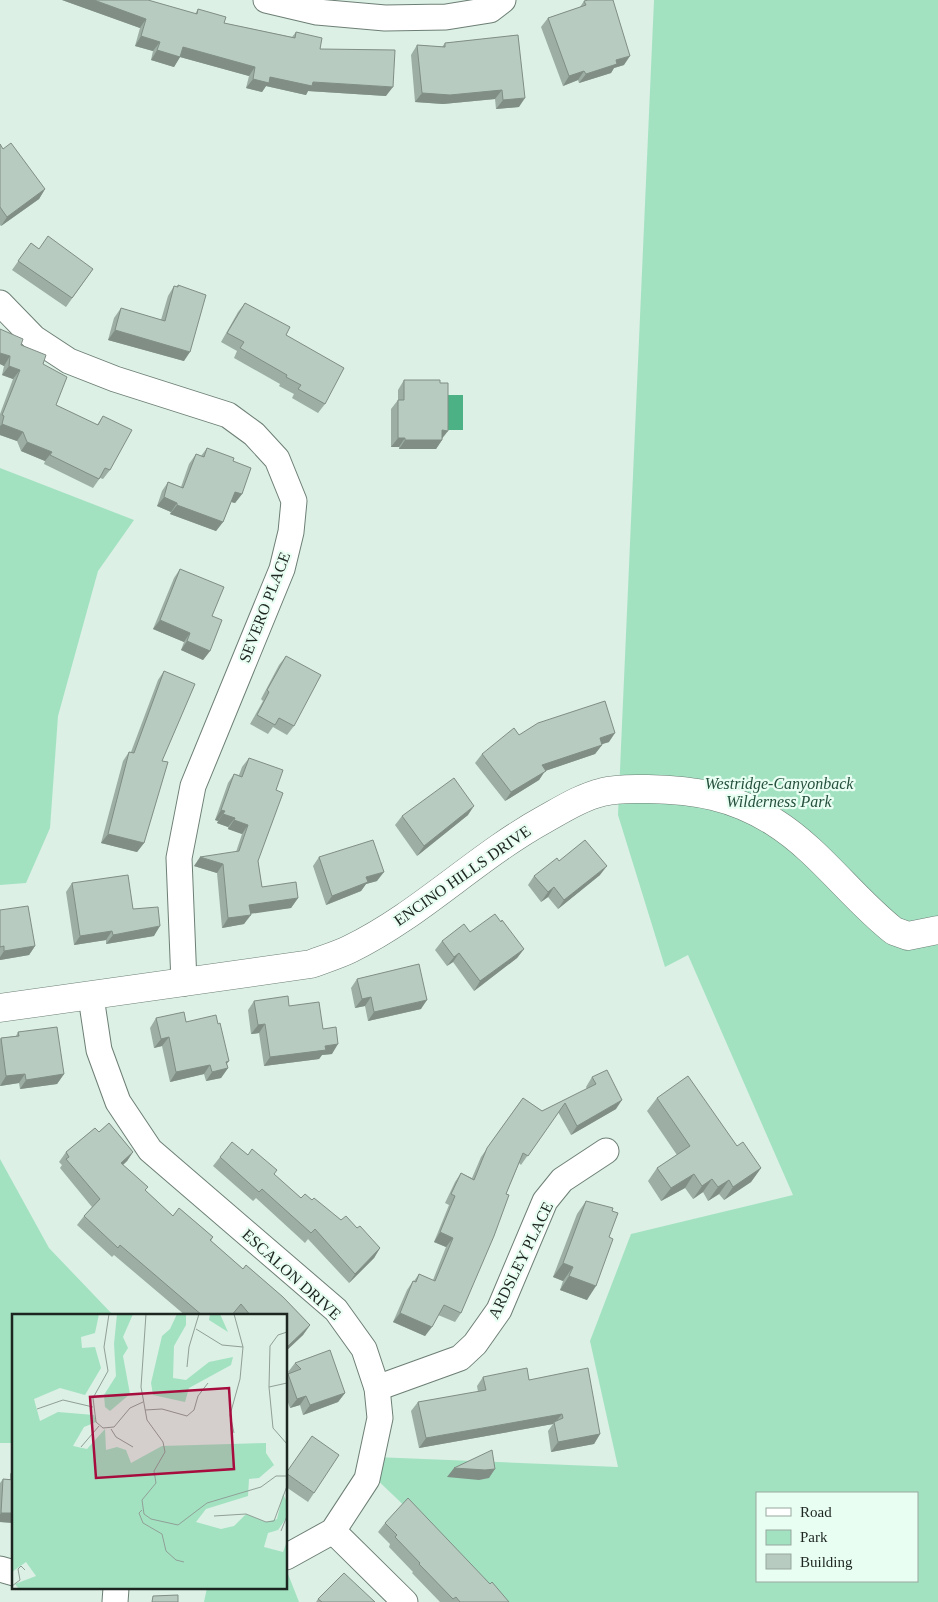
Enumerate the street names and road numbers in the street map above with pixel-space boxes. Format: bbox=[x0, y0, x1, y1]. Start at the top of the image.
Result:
street label: SEVERO PLACE bbox=[236, 550, 293, 665]
street label: ENCINO HILLS DRIVE bbox=[391, 822, 534, 929]
street label: ARDSLEY PLACE bbox=[485, 1199, 556, 1321]
street label: ESCALON DRIVE bbox=[239, 1226, 344, 1323]

